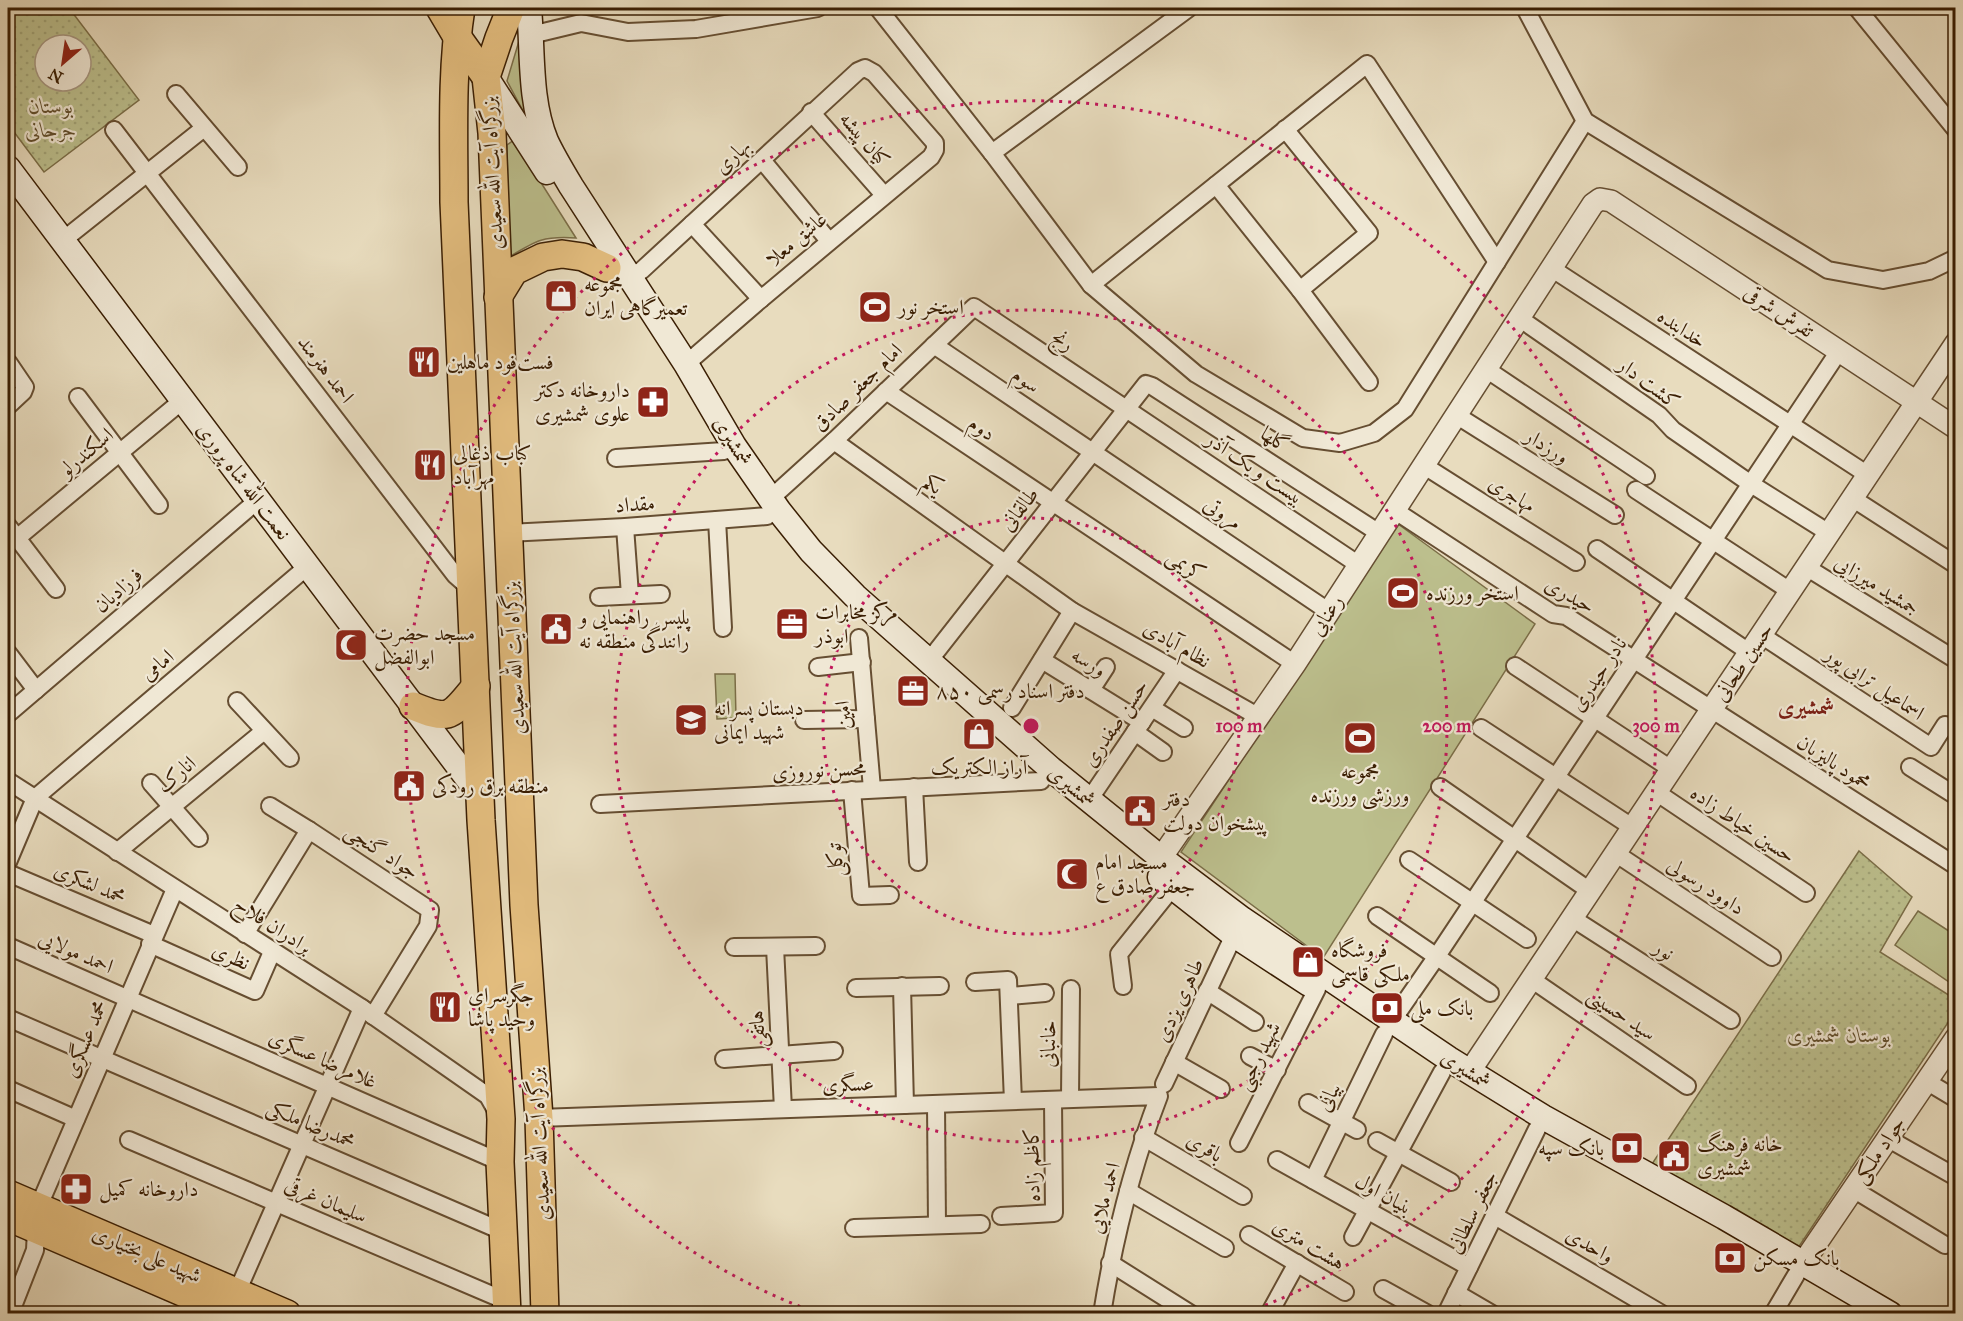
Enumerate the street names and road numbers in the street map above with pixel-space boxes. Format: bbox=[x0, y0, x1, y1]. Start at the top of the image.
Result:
street label: بزرگراه آیت الله سعیدی bbox=[471, 95, 509, 251]
street label: کیان پیشه bbox=[833, 106, 896, 173]
street label: بهاری bbox=[708, 133, 756, 180]
street label: عاشق معلا bbox=[760, 206, 832, 272]
street label: تفرش شرقی bbox=[1739, 279, 1820, 345]
street label: خدابنده bbox=[1652, 303, 1712, 353]
street label: رنج bbox=[1044, 323, 1079, 361]
street label: احمد هنرمند bbox=[292, 330, 360, 408]
street label: امام جعفر صادق bbox=[806, 337, 911, 440]
street label: کشت دار bbox=[1611, 350, 1685, 415]
street label: سوم bbox=[1004, 361, 1045, 403]
street label: دوم bbox=[961, 410, 1001, 451]
street label: شمشیری bbox=[708, 411, 758, 471]
street label: نعمت الله شاه پروری bbox=[191, 415, 300, 545]
street label: گلها bbox=[1256, 420, 1294, 458]
street label: ورزدار bbox=[1518, 421, 1574, 470]
street label: اسکندرلو bbox=[52, 422, 119, 484]
street label: بیست و یک آذر bbox=[1199, 425, 1309, 510]
street label: یکم bbox=[914, 468, 949, 506]
street label: مهاجری bbox=[1483, 470, 1540, 519]
street label: طالقانی bbox=[994, 482, 1044, 536]
street label: مقداد bbox=[614, 490, 656, 518]
street label: مروتی bbox=[1198, 491, 1247, 537]
street label: کریمی bbox=[1161, 543, 1210, 588]
street label: جمشید میرزایی bbox=[1829, 549, 1924, 622]
street label: فرزادیان bbox=[88, 562, 148, 618]
street label: حیدری bbox=[1540, 571, 1600, 619]
street label: بزرگراه آیت الله سعیدی bbox=[493, 580, 531, 736]
street label: رعنایی bbox=[1303, 590, 1350, 641]
street label: نظام آبادی bbox=[1136, 614, 1215, 678]
street label: حسین طحانی bbox=[1707, 618, 1779, 706]
street label: نادر حیدری bbox=[1564, 632, 1632, 716]
street label: اسماعیل ترابی پور bbox=[1818, 639, 1930, 727]
street label: ورسه bbox=[1067, 641, 1111, 683]
street label: امامی bbox=[135, 644, 179, 686]
street label: حسن صفدری bbox=[1076, 674, 1155, 772]
street label: امین bbox=[829, 700, 857, 730]
street label: محمود پالیزبان bbox=[1791, 728, 1876, 797]
street label: انارک bbox=[151, 750, 201, 798]
street label: محسن نوروزی bbox=[771, 755, 867, 786]
street label: شمشیری bbox=[1043, 759, 1101, 813]
street label: حسین خیاط زاده bbox=[1686, 779, 1800, 869]
street label: جواد گنجی bbox=[339, 817, 424, 886]
street label: توکلی bbox=[820, 841, 852, 878]
street label: داوود رسولی bbox=[1662, 851, 1750, 921]
street label: محمد لشکری bbox=[50, 856, 130, 910]
street label: برادران فلاح bbox=[226, 890, 317, 965]
street label: احمد مولایی bbox=[34, 925, 117, 980]
street label: نور bbox=[1647, 933, 1679, 966]
street label: نظری bbox=[208, 936, 254, 976]
street label: طاهری یزدی bbox=[1148, 954, 1210, 1046]
street label: سید حسینی bbox=[1581, 982, 1661, 1048]
street label: محمد عسگری bbox=[57, 996, 113, 1082]
street label: هاتفی bbox=[743, 1010, 773, 1048]
street label: شهید رجبی bbox=[1230, 1017, 1290, 1097]
street label: خانبانی bbox=[1035, 1020, 1061, 1068]
street label: غلامرضا عسگری bbox=[264, 1024, 381, 1096]
street label: شمشیری bbox=[1436, 1044, 1496, 1094]
street label: بزرگراه آیت الله سعیدی bbox=[518, 1066, 556, 1222]
street label: عسگری bbox=[822, 1070, 874, 1098]
street label: بیانی bbox=[1310, 1078, 1346, 1116]
street label: محمدرضا ملکی bbox=[262, 1094, 359, 1155]
street label: جواد ملکی bbox=[1847, 1111, 1912, 1189]
street label: باقری bbox=[1182, 1126, 1228, 1168]
street label: کاظم زاده bbox=[1018, 1128, 1053, 1202]
street label: احمد ملایی bbox=[1082, 1160, 1127, 1237]
street label: جعفر سلطانی bbox=[1441, 1166, 1503, 1258]
street label: بنیان اول bbox=[1351, 1168, 1417, 1220]
street label: سلیمان غرقی bbox=[280, 1171, 371, 1231]
street label: هشت متری bbox=[1268, 1212, 1350, 1276]
street label: شهید علی بختیاری bbox=[87, 1219, 205, 1291]
street label: واحدی bbox=[1561, 1221, 1619, 1269]

